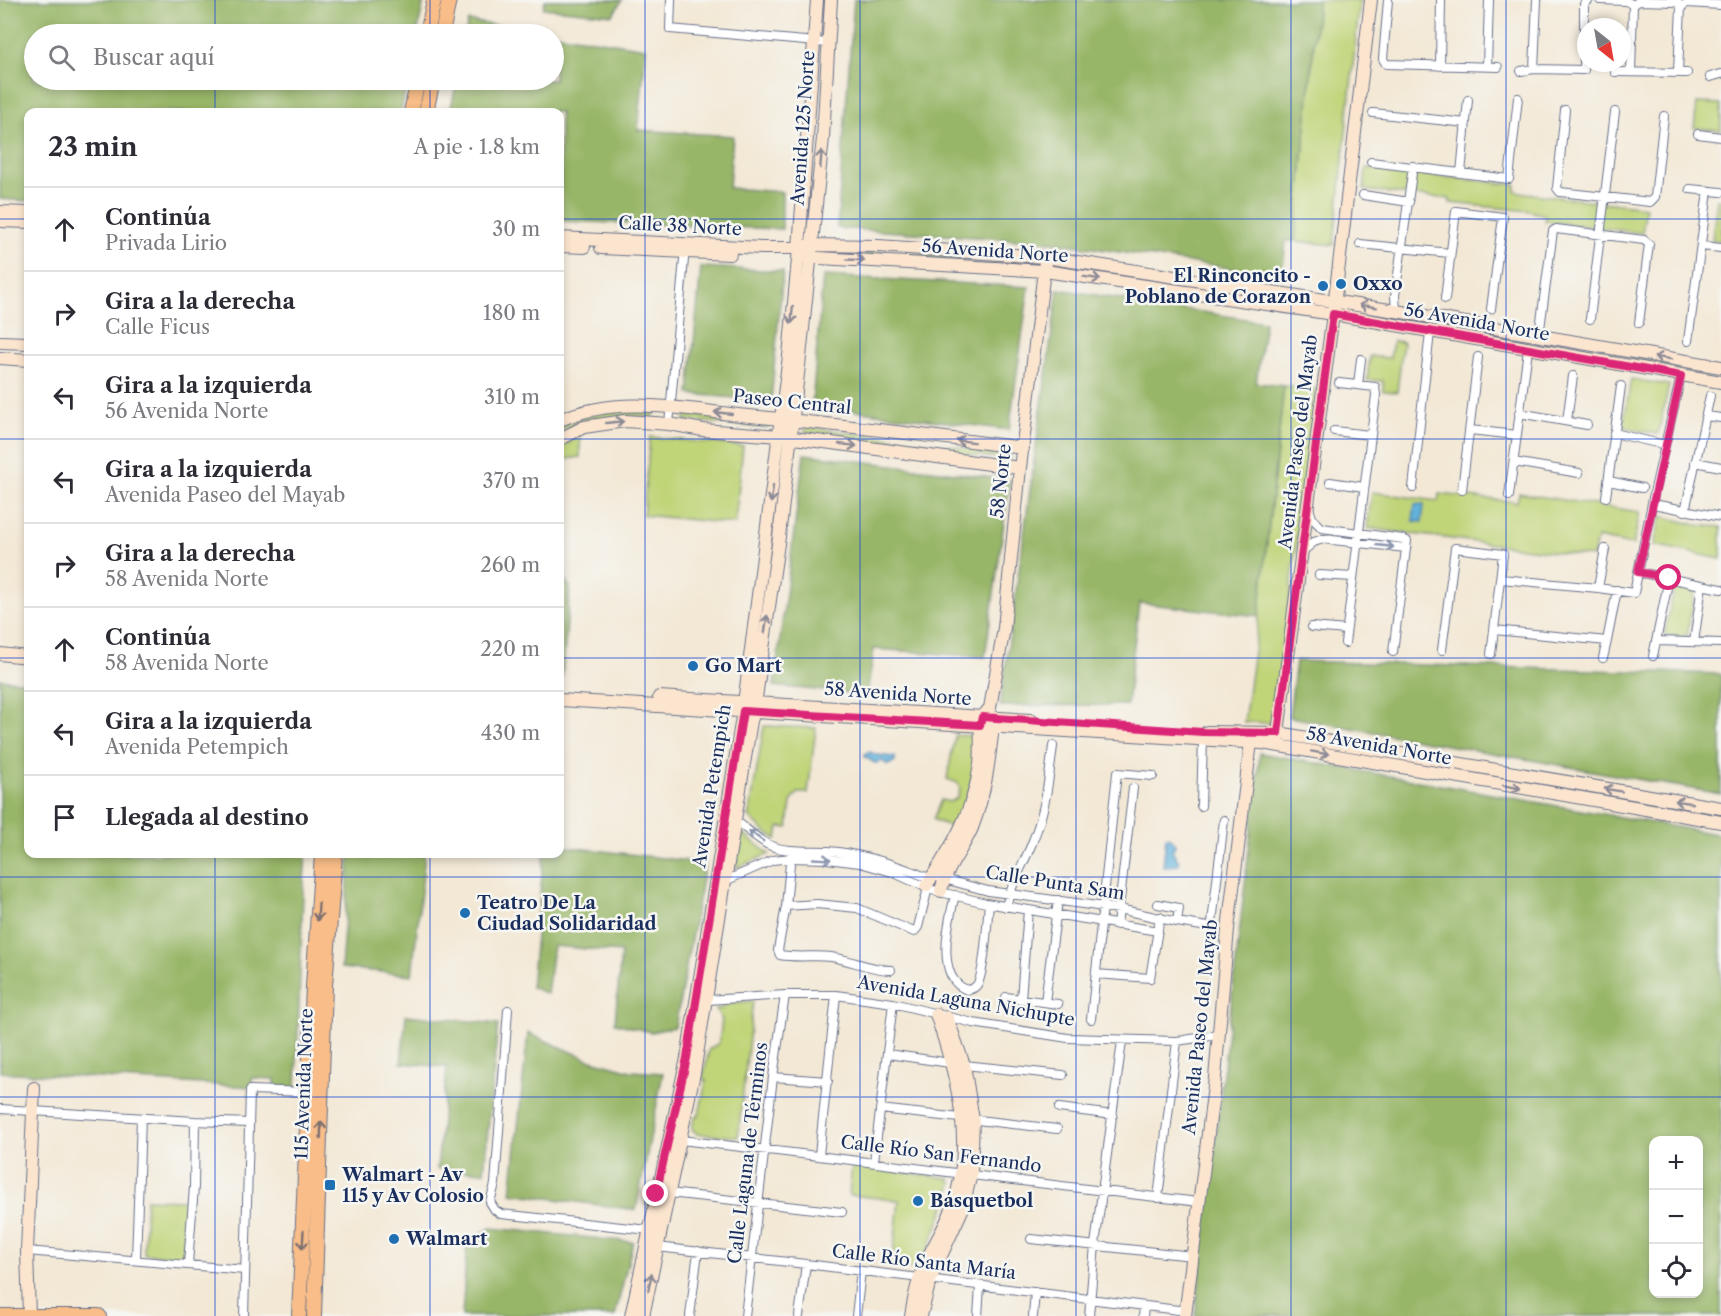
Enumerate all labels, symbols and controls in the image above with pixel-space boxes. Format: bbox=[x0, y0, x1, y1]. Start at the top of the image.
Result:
north arrow bbox=[1577, 18, 1631, 72]
search box bbox=[24, 24, 564, 90]
icon: search bbox=[45, 41, 78, 74]
text: Buscar aquí bbox=[93, 44, 215, 71]
street label: Avenida 125 Norte bbox=[787, 50, 819, 207]
text: 23 min bbox=[48, 131, 138, 163]
text: A pie · 1.8 km bbox=[414, 135, 540, 159]
one-way arrow bbox=[816, 149, 827, 169]
text: Continúa bbox=[105, 204, 211, 231]
street label: Calle 38 Norte bbox=[618, 212, 742, 240]
icon: ahead bbox=[48, 213, 81, 246]
text: 30 m bbox=[492, 217, 540, 241]
text: Privada Lirio bbox=[105, 231, 227, 255]
street label: 56 Avenida Norte bbox=[921, 235, 1069, 267]
one-way arrow bbox=[846, 254, 866, 265]
place label: El Rinconcito - Poblano de Corazon bbox=[1125, 265, 1312, 308]
one-way arrow bbox=[1082, 272, 1102, 283]
place label: Oxxo bbox=[1353, 273, 1403, 295]
marker: Oxxo bbox=[1334, 277, 1348, 291]
marker: El Rinconcito - Poblano de Corazon bbox=[1316, 279, 1330, 293]
text: Gira a la derecha bbox=[105, 288, 295, 315]
icon: right bbox=[48, 297, 81, 330]
street label: 56 Avenida Norte bbox=[1403, 298, 1551, 346]
one-way arrow bbox=[1358, 300, 1378, 311]
text: 180 m bbox=[483, 301, 540, 325]
one-way arrow bbox=[786, 304, 797, 324]
text: Calle Ficus bbox=[105, 315, 210, 339]
street label: Avenida Paseo del Mayab bbox=[1274, 333, 1322, 552]
one-way arrow bbox=[1654, 352, 1674, 363]
text: Gira a la izquierda bbox=[105, 372, 312, 399]
icon: left bbox=[48, 381, 81, 414]
text: 310 m bbox=[484, 385, 540, 409]
street label: Paseo Central bbox=[732, 385, 852, 419]
text: 56 Avenida Norte bbox=[105, 399, 269, 423]
one-way arrow bbox=[714, 407, 733, 418]
one-way arrow bbox=[604, 416, 624, 427]
one-way arrow bbox=[955, 435, 975, 446]
one-way arrow bbox=[838, 440, 858, 451]
street label: 58 Norte bbox=[986, 443, 1016, 519]
text: Gira a la izquierda bbox=[105, 456, 312, 483]
icon: left bbox=[48, 465, 81, 498]
text: 370 m bbox=[483, 469, 540, 493]
text: Avenida Paseo del Mayab bbox=[105, 483, 345, 507]
one-way arrow bbox=[766, 484, 777, 504]
text: Gira a la derecha bbox=[105, 540, 295, 567]
one-way arrow bbox=[1375, 541, 1395, 552]
icon: right bbox=[48, 549, 81, 582]
text: 260 m bbox=[480, 553, 540, 577]
route start bbox=[1655, 564, 1681, 590]
text: 58 Avenida Norte bbox=[105, 567, 269, 591]
one-way arrow bbox=[761, 614, 772, 634]
text: Continúa bbox=[105, 624, 211, 651]
icon: ahead bbox=[48, 633, 81, 666]
text: 220 m bbox=[480, 637, 540, 661]
text: 58 Avenida Norte bbox=[105, 651, 269, 675]
place label: Go Mart bbox=[705, 655, 782, 677]
marker: Go Mart bbox=[686, 659, 700, 673]
street label: 58 Avenida Norte bbox=[824, 678, 972, 710]
street label: Avenida Petempich bbox=[688, 703, 736, 870]
text: Gira a la izquierda bbox=[105, 708, 312, 735]
icon: left bbox=[48, 717, 81, 750]
text: 430 m bbox=[481, 721, 540, 745]
street label: 58 Avenida Norte bbox=[1305, 722, 1453, 770]
text: Avenida Petempich bbox=[105, 735, 289, 759]
one-way arrow bbox=[1310, 748, 1329, 759]
one-way arrow bbox=[1502, 782, 1521, 793]
one-way arrow bbox=[1604, 784, 1623, 795]
one-way arrow bbox=[1675, 796, 1695, 807]
icon: arrive bbox=[48, 801, 81, 834]
text: Llegada al destino bbox=[105, 804, 309, 831]
one-way arrow bbox=[749, 829, 765, 842]
one-way arrow bbox=[811, 854, 831, 865]
street label: Calle Punta Sam bbox=[984, 861, 1126, 905]
place label: Teatro De La Ciudad Solidaridad bbox=[477, 892, 657, 935]
one-way arrow bbox=[313, 901, 324, 921]
marker: Teatro De La Ciudad Solidaridad bbox=[458, 906, 472, 920]
street label: Avenida Paseo del Mayab bbox=[1178, 918, 1222, 1137]
street label: Avenida Laguna Nichupte bbox=[855, 971, 1076, 1031]
street label: 115 Avenida Norte bbox=[290, 1008, 318, 1160]
street label: Calle Laguna de Términos bbox=[723, 1041, 773, 1265]
one-way arrow bbox=[315, 1120, 327, 1140]
street label: Calle Río San Fernando bbox=[839, 1131, 1043, 1177]
map controls bbox=[1649, 1136, 1703, 1298]
button: + bbox=[1649, 1136, 1703, 1190]
place label: Walmart - Av 115 y Av Colosio bbox=[341, 1164, 484, 1207]
marker: Walmart - Av 115 y Av Colosio bbox=[323, 1178, 337, 1192]
route end bbox=[642, 1180, 668, 1206]
place label: Básquetbol bbox=[930, 1190, 1033, 1212]
button: − bbox=[1649, 1190, 1703, 1244]
marker: Básquetbol bbox=[911, 1194, 925, 1208]
place label: Walmart bbox=[405, 1228, 488, 1250]
one-way arrow bbox=[297, 1229, 308, 1249]
marker: Walmart bbox=[387, 1232, 401, 1246]
street label: Calle Río Santa María bbox=[831, 1240, 1018, 1284]
button: locate bbox=[1649, 1244, 1703, 1298]
one-way arrow bbox=[645, 1272, 656, 1292]

